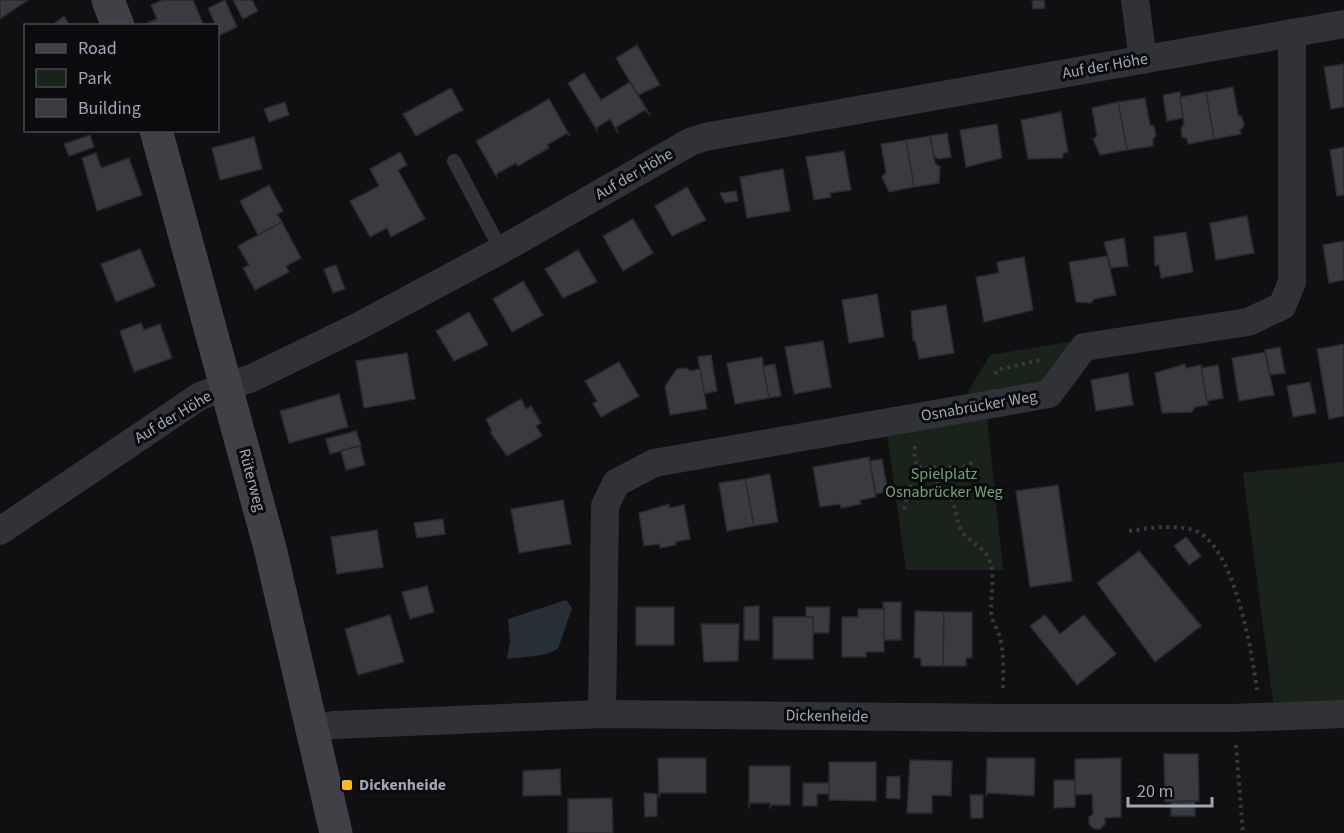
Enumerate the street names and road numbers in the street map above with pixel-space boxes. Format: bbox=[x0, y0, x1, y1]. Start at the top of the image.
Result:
street label: Auf der Höhe bbox=[1061, 48, 1150, 84]
street label: Auf der Höhe bbox=[591, 143, 677, 205]
street label: Auf der Höhe bbox=[130, 385, 216, 449]
street label: Osnabrücker Weg bbox=[919, 385, 1039, 427]
street label: Rüterweg bbox=[233, 446, 271, 514]
street label: Dickenheide bbox=[785, 704, 869, 728]

